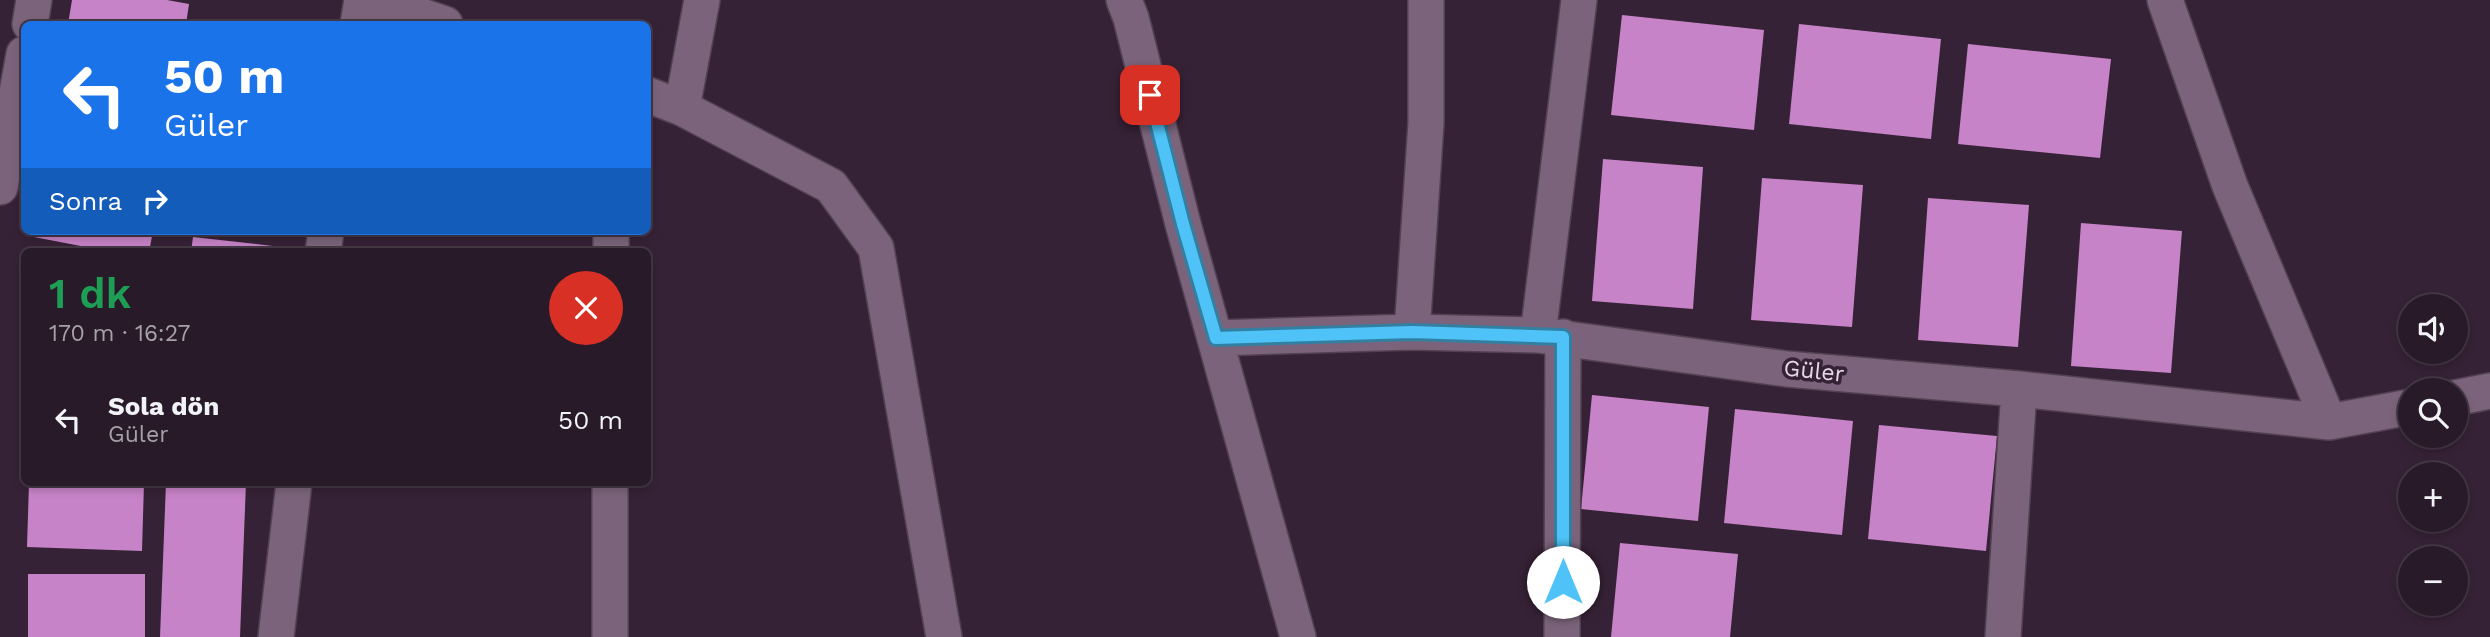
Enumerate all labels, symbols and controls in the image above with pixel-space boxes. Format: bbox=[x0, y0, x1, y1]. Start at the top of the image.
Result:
text: 50 m bbox=[164, 47, 284, 105]
icon: left bbox=[49, 49, 140, 140]
pin bbox=[1120, 65, 1180, 125]
icon: arrive bbox=[1131, 76, 1169, 114]
text: Güler bbox=[164, 106, 248, 144]
icon: right bbox=[136, 182, 174, 220]
text: Sonra bbox=[49, 186, 122, 216]
text: 1 dk bbox=[49, 269, 131, 318]
button: close bbox=[549, 271, 623, 345]
map controls bbox=[2398, 294, 2468, 616]
button: sound bbox=[2398, 294, 2468, 364]
text: 170 m · 16:27 bbox=[49, 320, 191, 347]
street label: Güler bbox=[1782, 354, 1846, 388]
button: search bbox=[2398, 378, 2468, 448]
text: Sola dön bbox=[108, 391, 219, 421]
icon: left bbox=[49, 401, 87, 439]
text: 50 m bbox=[558, 405, 623, 435]
text: Güler bbox=[108, 421, 169, 448]
button: + bbox=[2398, 462, 2468, 532]
position arrow bbox=[1526, 545, 1600, 619]
button: − bbox=[2398, 546, 2468, 616]

